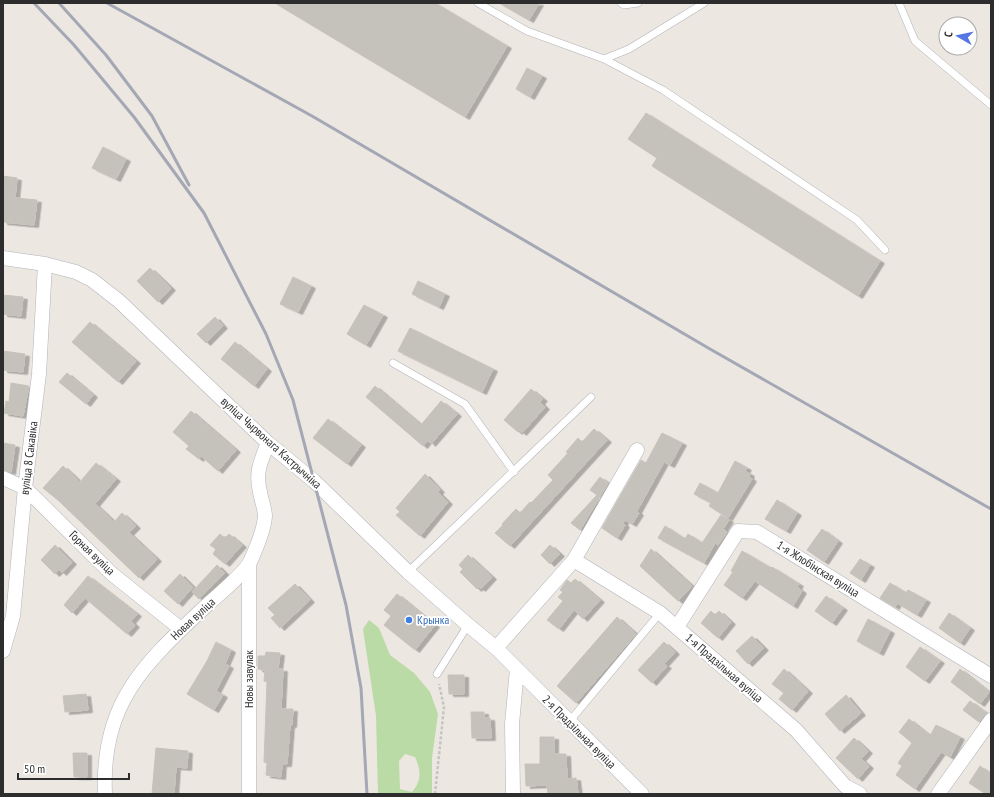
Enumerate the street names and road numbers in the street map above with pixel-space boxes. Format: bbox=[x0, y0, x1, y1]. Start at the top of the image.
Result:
street label: вуліца Чырвонага Кастрычніка bbox=[218, 394, 325, 492]
street label: вуліца 8 Сакавіка bbox=[17, 420, 40, 496]
street label: Горная вуліца bbox=[66, 527, 118, 578]
street label: 1-я Жлобінская вуліца bbox=[774, 537, 863, 600]
street label: Новая вуліца bbox=[167, 594, 218, 643]
street label: 1-я Прадзільная вуліца bbox=[682, 630, 766, 706]
street label: Новы завулак bbox=[241, 650, 256, 708]
street label: 2-я Прадзільная вуліца bbox=[539, 692, 619, 772]

